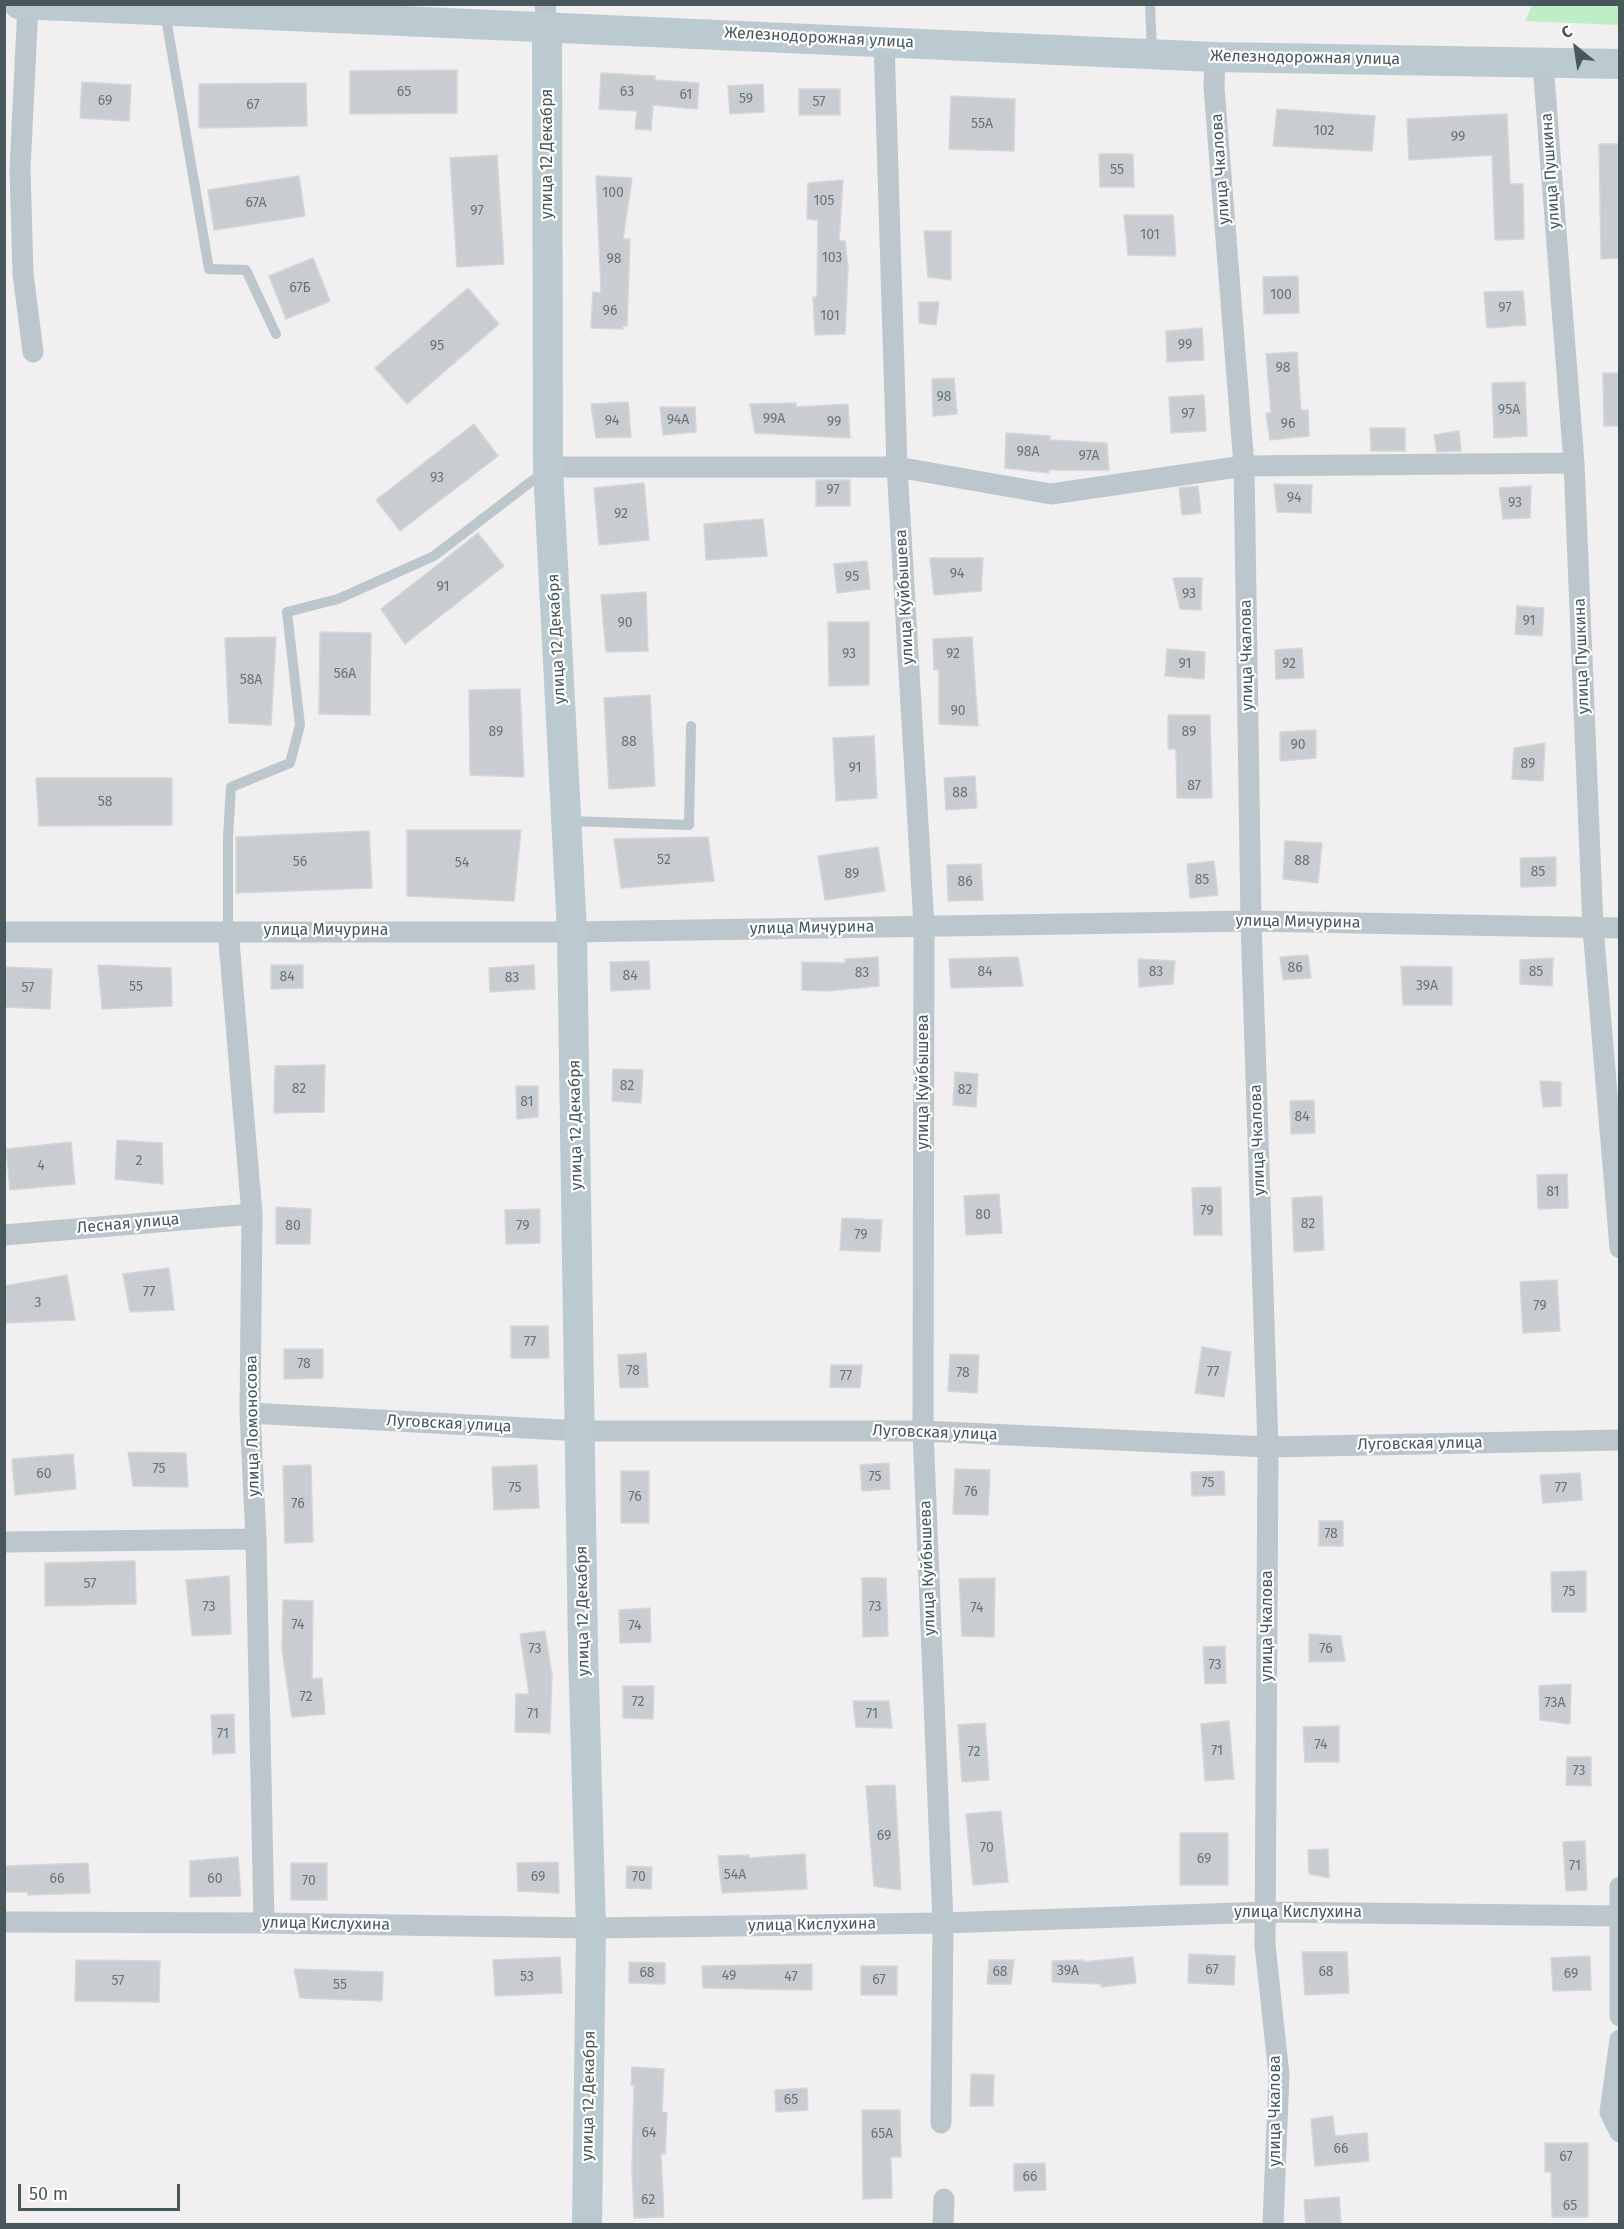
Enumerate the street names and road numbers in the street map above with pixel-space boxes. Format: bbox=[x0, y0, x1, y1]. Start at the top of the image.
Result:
street label: Железнодорожная улица bbox=[724, 23, 914, 53]
street label: Железнодорожная улица bbox=[1210, 47, 1400, 69]
street label: улица 12 Декабря bbox=[538, 89, 558, 219]
street label: улица Пушкина bbox=[1537, 112, 1565, 230]
street label: улица Чкалова bbox=[1208, 113, 1234, 225]
street label: улица Куйбышева bbox=[892, 529, 918, 665]
street label: улица 12 Декабря bbox=[544, 573, 570, 705]
street label: улица Пушкина bbox=[1570, 598, 1594, 714]
street label: улица Чкалова bbox=[1236, 599, 1258, 711]
street label: улица Мичурина bbox=[1235, 911, 1361, 933]
street label: улица Мичурина bbox=[749, 917, 875, 939]
street label: улица Мичурина bbox=[264, 921, 388, 941]
street label: улица Куйбышева bbox=[914, 1014, 934, 1150]
street label: улица 12 Декабря bbox=[565, 1060, 587, 1190]
street label: улица Чкалова bbox=[1246, 1084, 1270, 1196]
street label: Лесная улица bbox=[76, 1210, 180, 1238]
street label: улица Ломоносова bbox=[242, 1355, 264, 1497]
street label: Луговская улица bbox=[386, 1411, 512, 1437]
street label: Луговская улица bbox=[872, 1421, 998, 1445]
street label: Луговская улица bbox=[1357, 1433, 1483, 1455]
street label: улица Куйбышева bbox=[916, 1500, 940, 1636]
street label: улица 12 Декабря bbox=[572, 1546, 594, 1676]
street label: улица Чкалова bbox=[1258, 1570, 1278, 1682]
street label: улица Кислухина bbox=[1234, 1903, 1362, 1923]
street label: улица Кислухина bbox=[262, 1913, 390, 1935]
street label: улица Кислухина bbox=[748, 1914, 876, 1936]
street label: улица 12 Декабря bbox=[578, 2031, 600, 2161]
street label: улица Чкалова bbox=[1266, 2055, 1286, 2167]

